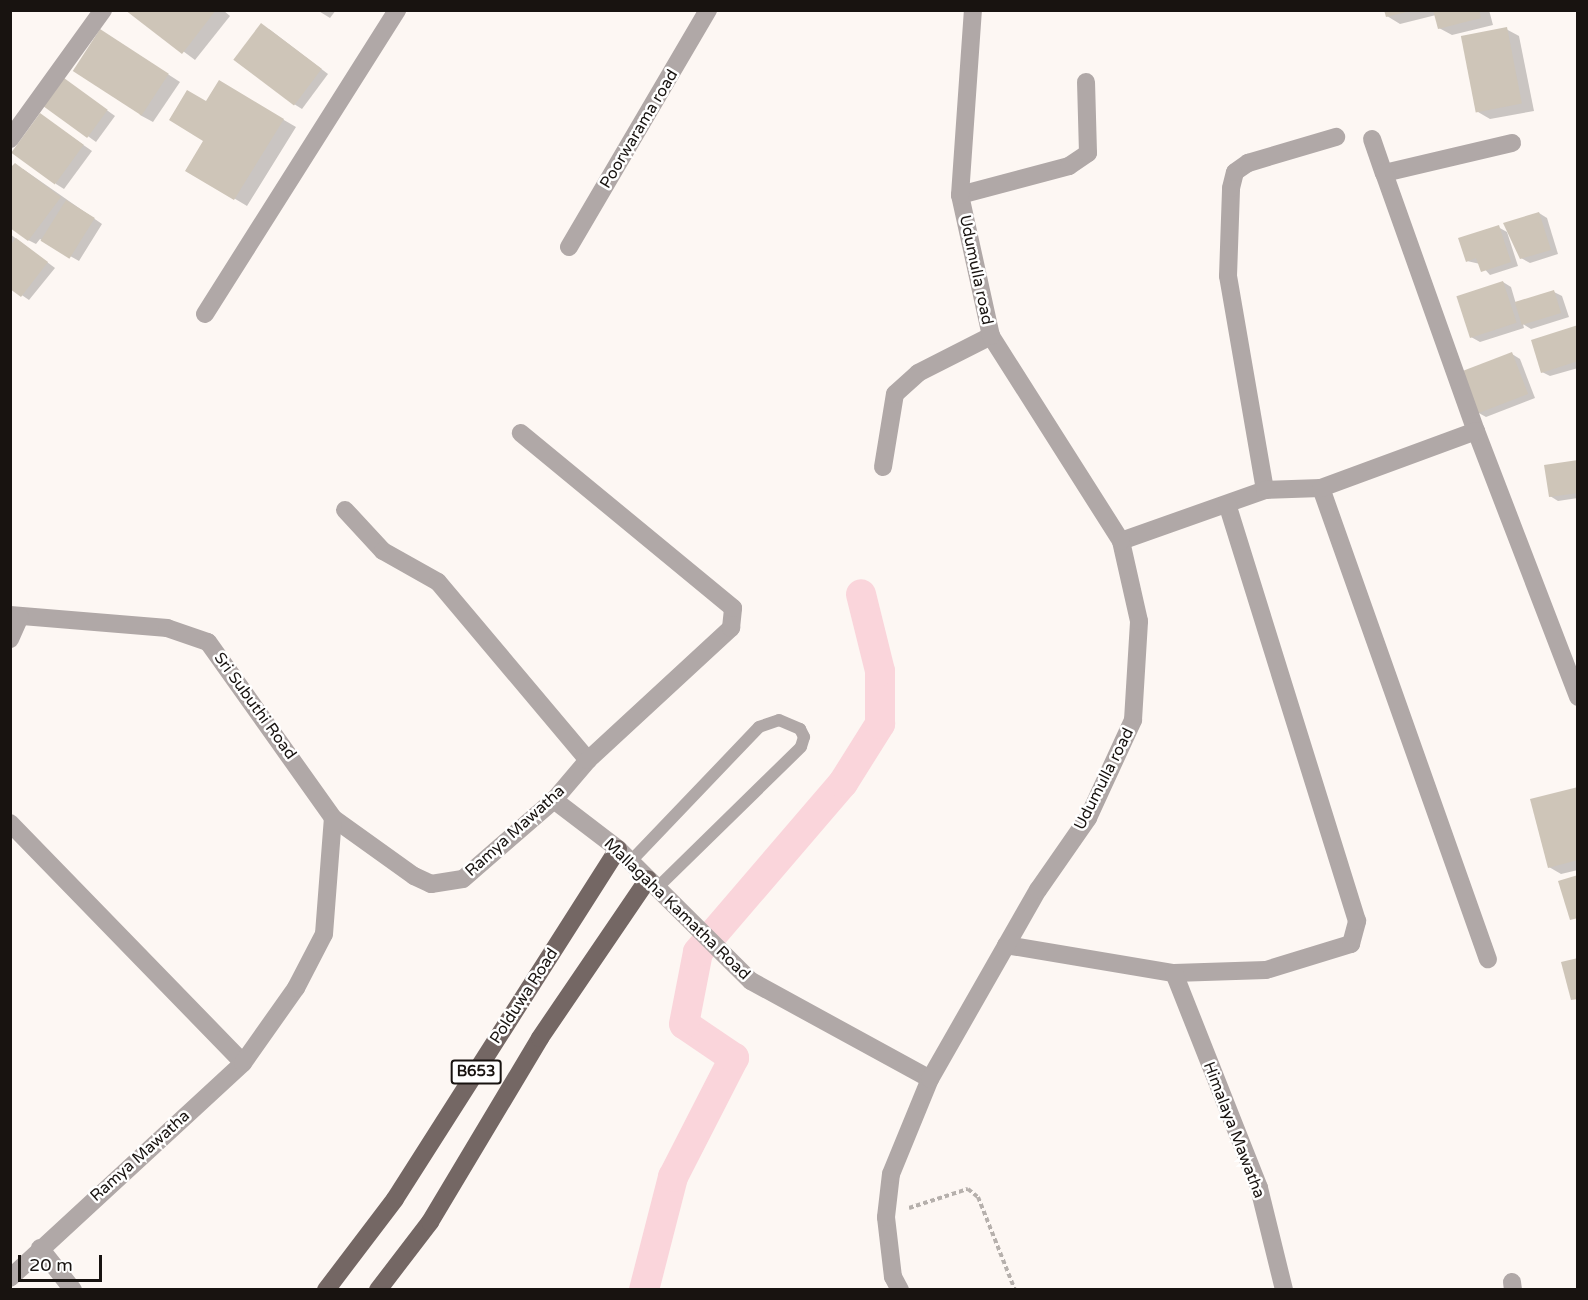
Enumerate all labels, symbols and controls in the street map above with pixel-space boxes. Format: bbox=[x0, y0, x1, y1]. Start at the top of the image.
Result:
street label: Poorwarama road bbox=[596, 66, 682, 192]
street label: Udumulla road bbox=[955, 213, 997, 327]
street label: Sri Subuthi Road bbox=[210, 649, 300, 763]
street label: Udumulla road bbox=[1070, 725, 1138, 833]
street label: Ramya Mawatha bbox=[461, 781, 569, 881]
street label: Mallagaha Kamatha Road bbox=[600, 834, 754, 984]
street label: Polduwa Road bbox=[486, 945, 562, 1047]
street label: Himalaya Mawatha bbox=[1199, 1059, 1269, 1201]
road number: B653 bbox=[450, 1060, 502, 1084]
street label: Ramya Mawatha bbox=[86, 1106, 194, 1206]
scale bar bbox=[21, 1243, 105, 1281]
text: 20 m bbox=[29, 1254, 73, 1276]

